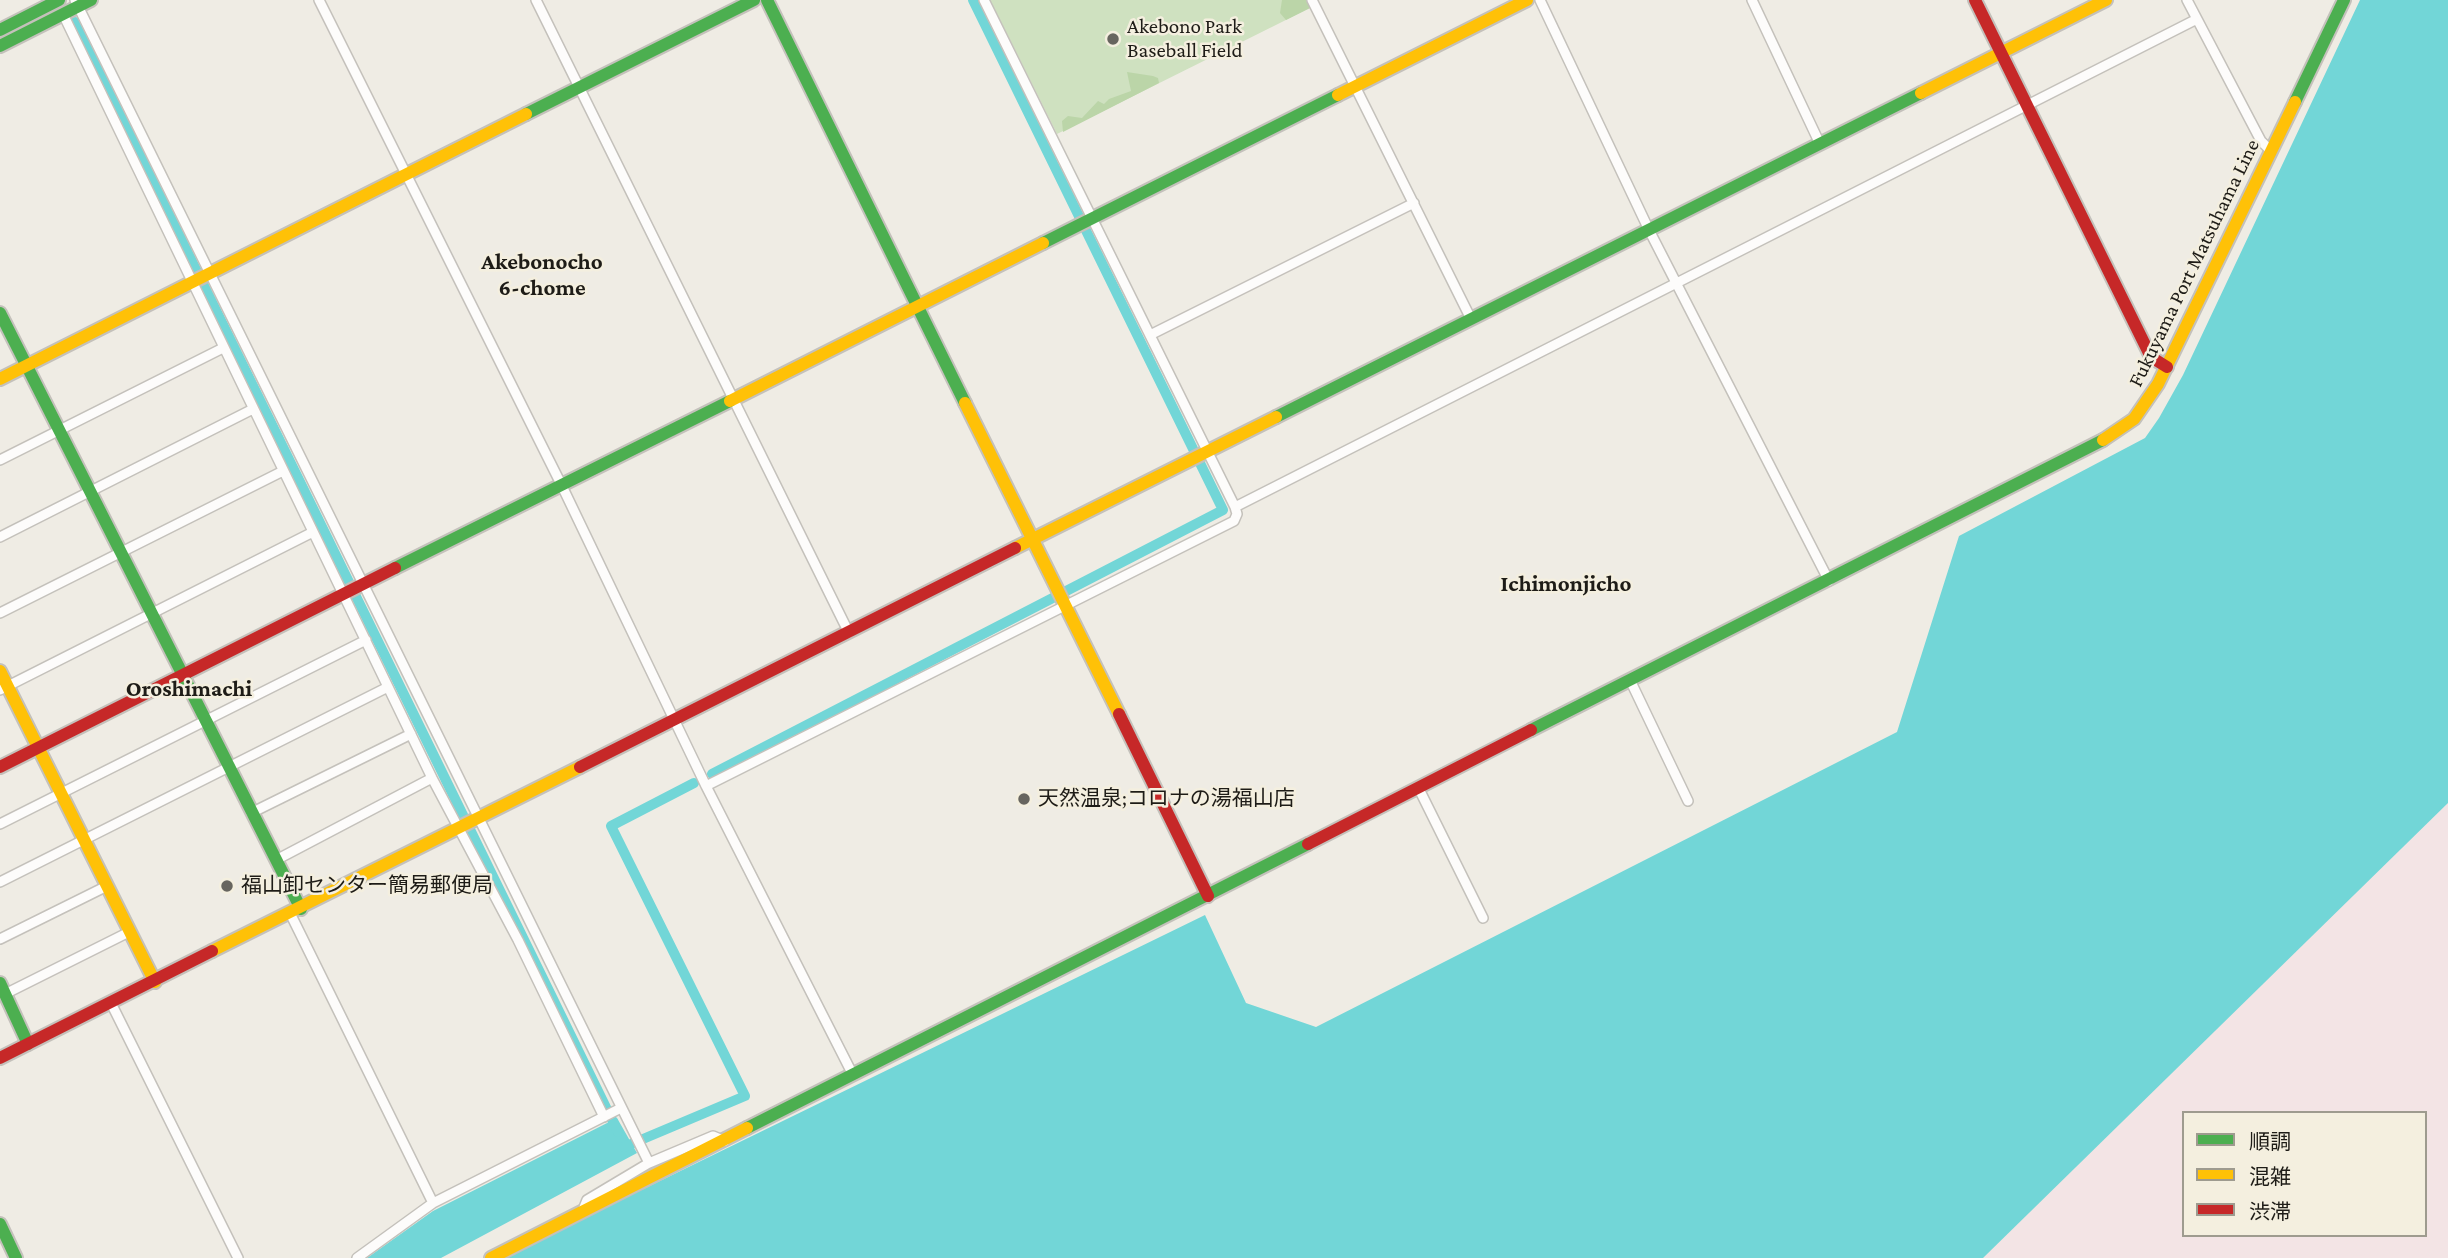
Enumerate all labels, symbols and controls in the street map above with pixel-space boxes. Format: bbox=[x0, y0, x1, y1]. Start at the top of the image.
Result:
place label: Akebono Park Baseball Field bbox=[1127, 14, 1243, 64]
marker: Akebono Park Baseball Field bbox=[1105, 31, 1121, 47]
street label: Fukuyama Port Matsuhama Line bbox=[2123, 135, 2265, 391]
district label: Akebonocho 6-chome bbox=[481, 248, 603, 302]
district label: Ichimonjicho bbox=[1501, 570, 1631, 598]
district label: Oroshimachi bbox=[126, 675, 252, 703]
place label: 天然温泉;コロナの湯福山店 bbox=[1038, 786, 1295, 812]
marker: 天然温泉;コロナの湯福山店 bbox=[1016, 791, 1032, 807]
place label: 福山卸センター簡易郵便局 bbox=[241, 873, 493, 899]
marker: 福山卸センター簡易郵便局 bbox=[219, 878, 235, 894]
legend bbox=[2182, 1111, 2427, 1237]
text: 順調 bbox=[2249, 1130, 2291, 1154]
text: 混雑 bbox=[2249, 1165, 2291, 1189]
text: 渋滞 bbox=[2249, 1200, 2291, 1224]

